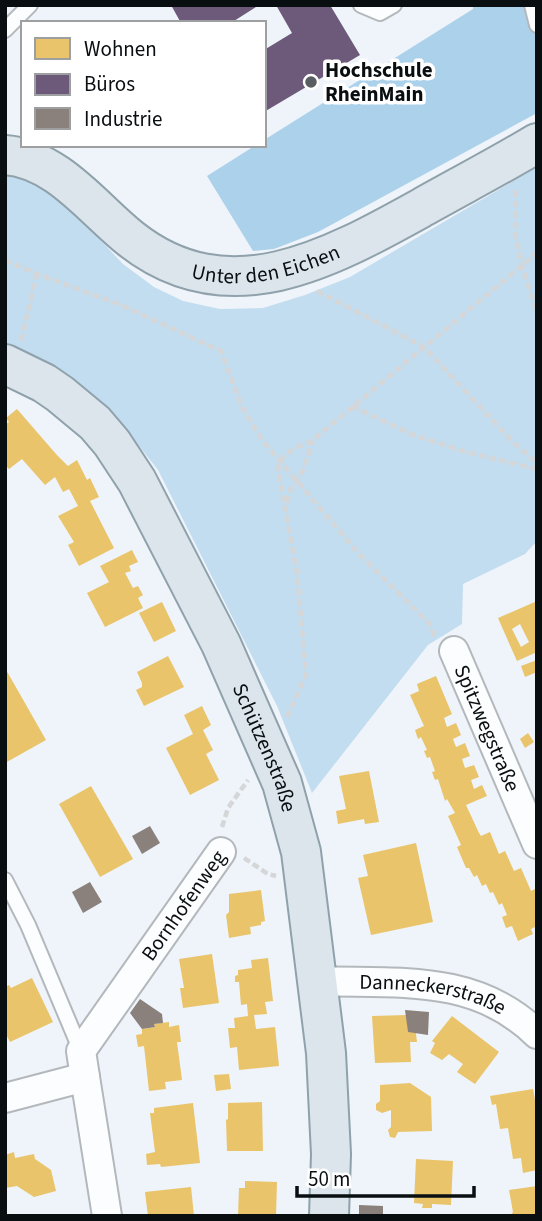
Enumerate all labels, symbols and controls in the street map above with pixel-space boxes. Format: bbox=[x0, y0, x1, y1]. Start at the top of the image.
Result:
legend bbox=[21, 21, 266, 147]
text: Wohnen bbox=[84, 34, 157, 64]
place label: Hochschule RheinMain bbox=[325, 55, 433, 109]
text: Büros bbox=[84, 69, 135, 99]
marker: Hochschule RheinMain bbox=[303, 74, 319, 90]
text: Industrie bbox=[84, 104, 162, 134]
street label: Unter den Eichen bbox=[189, 237, 344, 291]
street label: Spitzwegstraße bbox=[447, 660, 528, 796]
street label: Schützenstraße bbox=[225, 678, 304, 815]
street label: Bornhofenweg bbox=[134, 844, 233, 967]
street label: Danneckerstraße bbox=[359, 967, 512, 1022]
scale bar bbox=[297, 1154, 474, 1198]
text: 50 m bbox=[308, 1164, 350, 1194]

